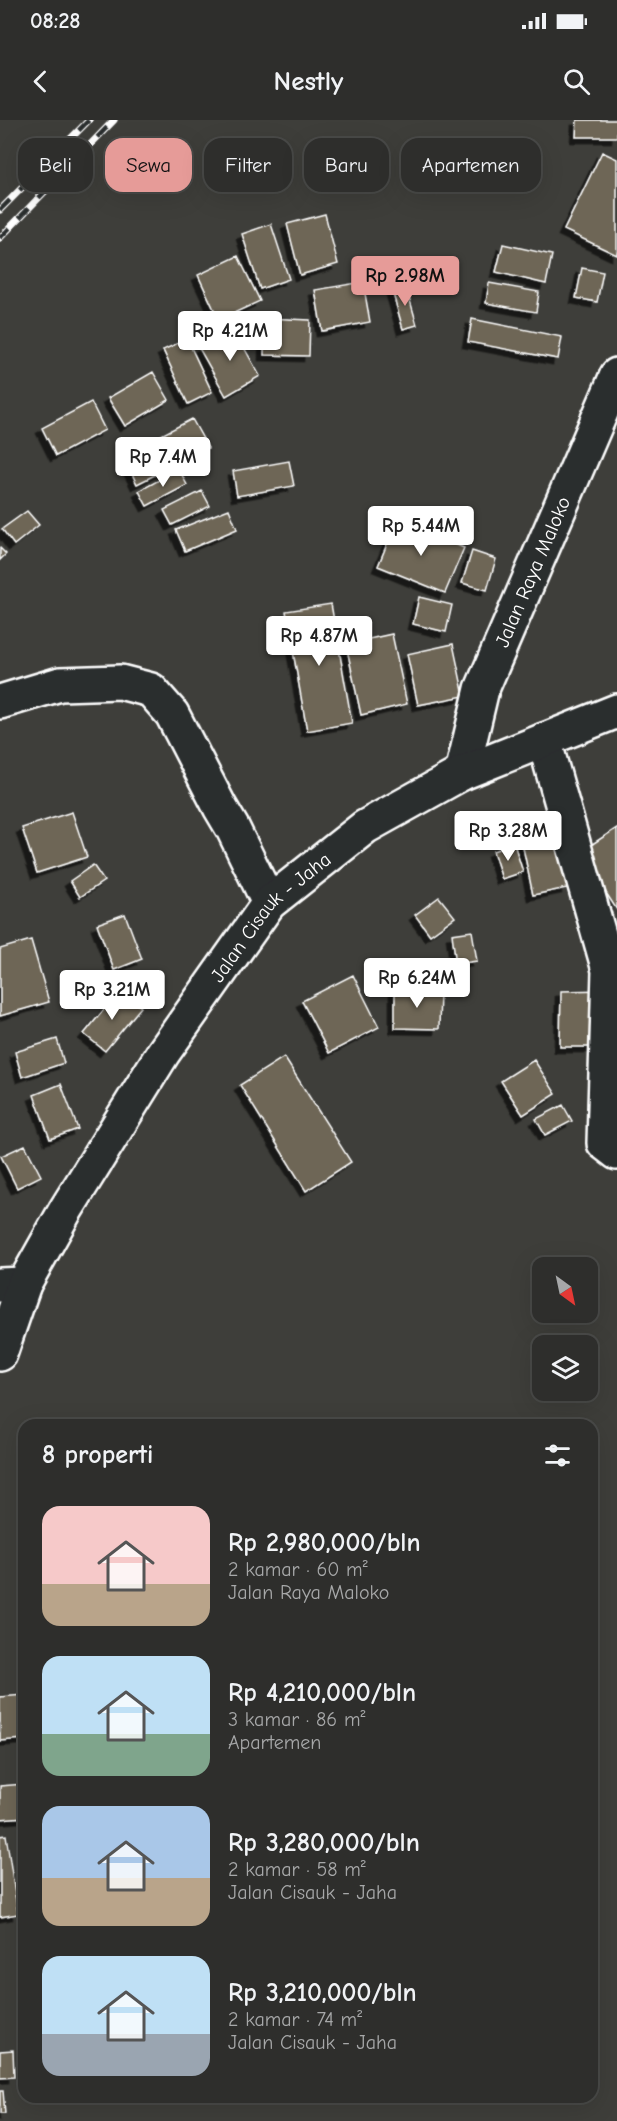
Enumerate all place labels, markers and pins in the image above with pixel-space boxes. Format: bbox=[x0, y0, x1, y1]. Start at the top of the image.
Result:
pin: Rp 2.98M bbox=[343, 256, 467, 307]
pin: Rp 4.21M bbox=[168, 311, 292, 362]
pin: Rp 7.4M bbox=[108, 437, 218, 488]
pin: Rp 5.44M bbox=[359, 506, 483, 557]
pin: Rp 4.87M bbox=[257, 616, 381, 667]
pin: Rp 3.28M bbox=[446, 811, 570, 862]
pin: Rp 6.24M bbox=[355, 958, 479, 1009]
pin: Rp 3.21M bbox=[50, 970, 174, 1021]

